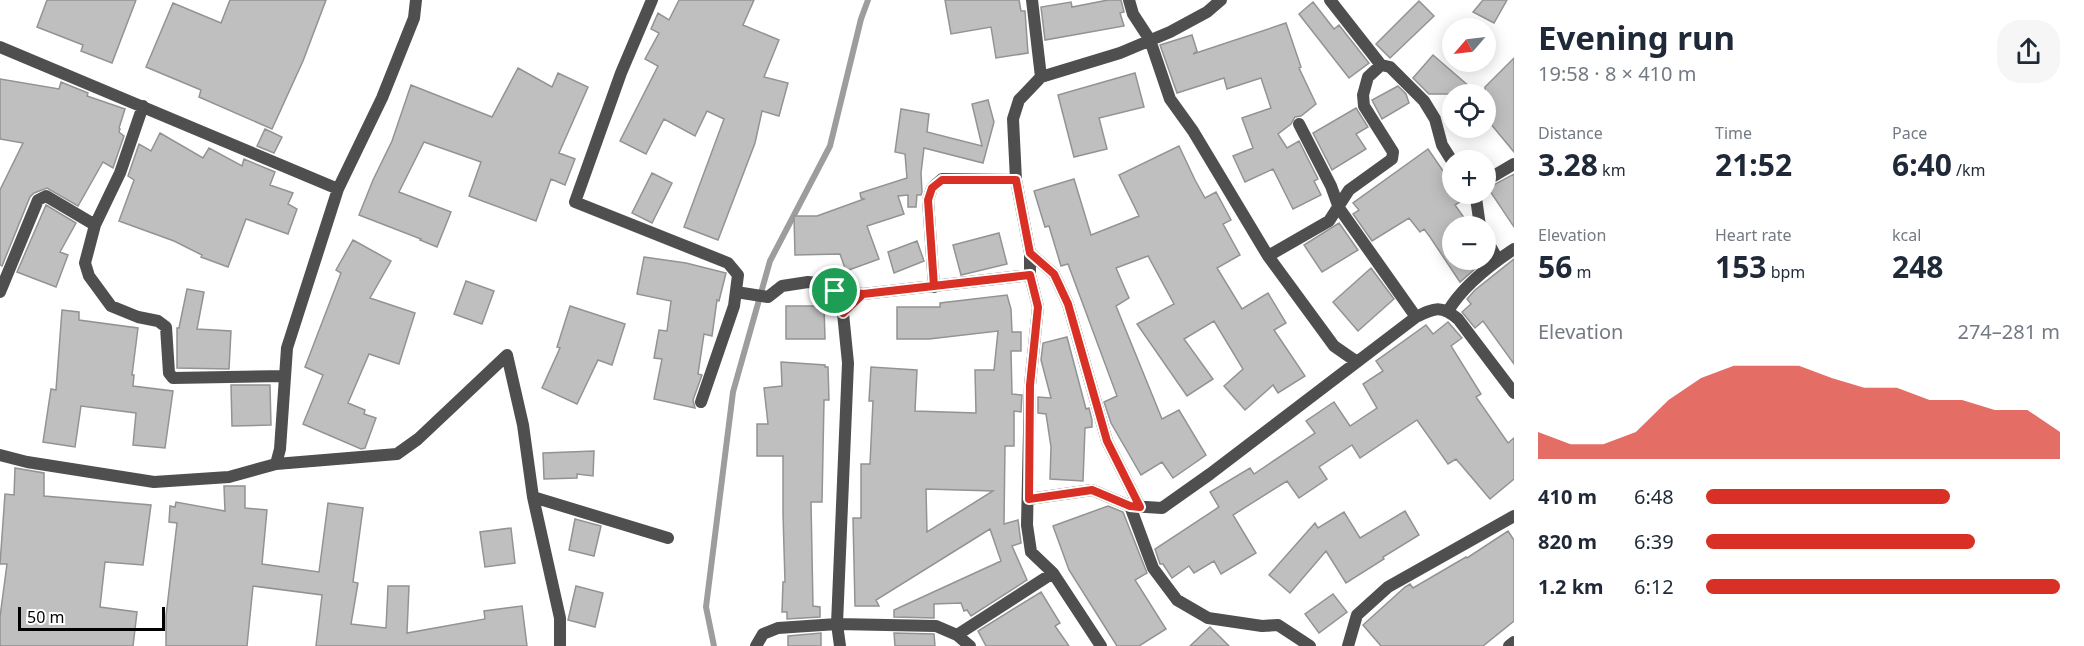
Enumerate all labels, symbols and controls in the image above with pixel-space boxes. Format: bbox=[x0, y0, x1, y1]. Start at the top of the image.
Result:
text: Evening run bbox=[1538, 15, 1735, 60]
north arrow bbox=[1442, 18, 1496, 72]
map controls bbox=[1442, 18, 1496, 270]
button: share bbox=[1997, 20, 2060, 83]
text: 19:58 · 8 × 410 m bbox=[1538, 60, 1696, 87]
button: locate bbox=[1442, 84, 1496, 138]
text: Distance bbox=[1538, 122, 1603, 144]
text: Time bbox=[1715, 122, 1752, 144]
text: Pace bbox=[1892, 122, 1927, 144]
text: 3.28 bbox=[1538, 144, 1598, 185]
text: 21:52 bbox=[1715, 144, 1792, 185]
text: 6:40 bbox=[1892, 144, 1952, 185]
button: + bbox=[1442, 150, 1496, 204]
text: km bbox=[1598, 159, 1626, 181]
text: /km bbox=[1952, 159, 1986, 181]
button: − bbox=[1442, 216, 1496, 270]
text: Elevation bbox=[1538, 224, 1606, 246]
text: Heart rate bbox=[1715, 224, 1791, 246]
text: kcal bbox=[1892, 224, 1921, 246]
text: 56 bbox=[1538, 246, 1572, 287]
text: 153 bbox=[1715, 246, 1766, 287]
text: 248 bbox=[1892, 246, 1943, 287]
text: m bbox=[1572, 261, 1591, 283]
text: bpm bbox=[1766, 261, 1805, 283]
pin bbox=[809, 265, 860, 316]
icon: arrive bbox=[818, 274, 851, 307]
text: Elevation bbox=[1538, 318, 1623, 345]
text: 274–281 m bbox=[1957, 318, 2060, 345]
text: 410 m bbox=[1538, 483, 1597, 510]
text: 6:48 bbox=[1634, 483, 1674, 510]
text: 820 m bbox=[1538, 528, 1597, 555]
text: 6:39 bbox=[1634, 528, 1674, 555]
text: 1.2 km bbox=[1538, 573, 1604, 600]
text: 6:12 bbox=[1634, 573, 1674, 600]
scale bar bbox=[18, 604, 165, 632]
text: 50 m bbox=[27, 606, 64, 628]

